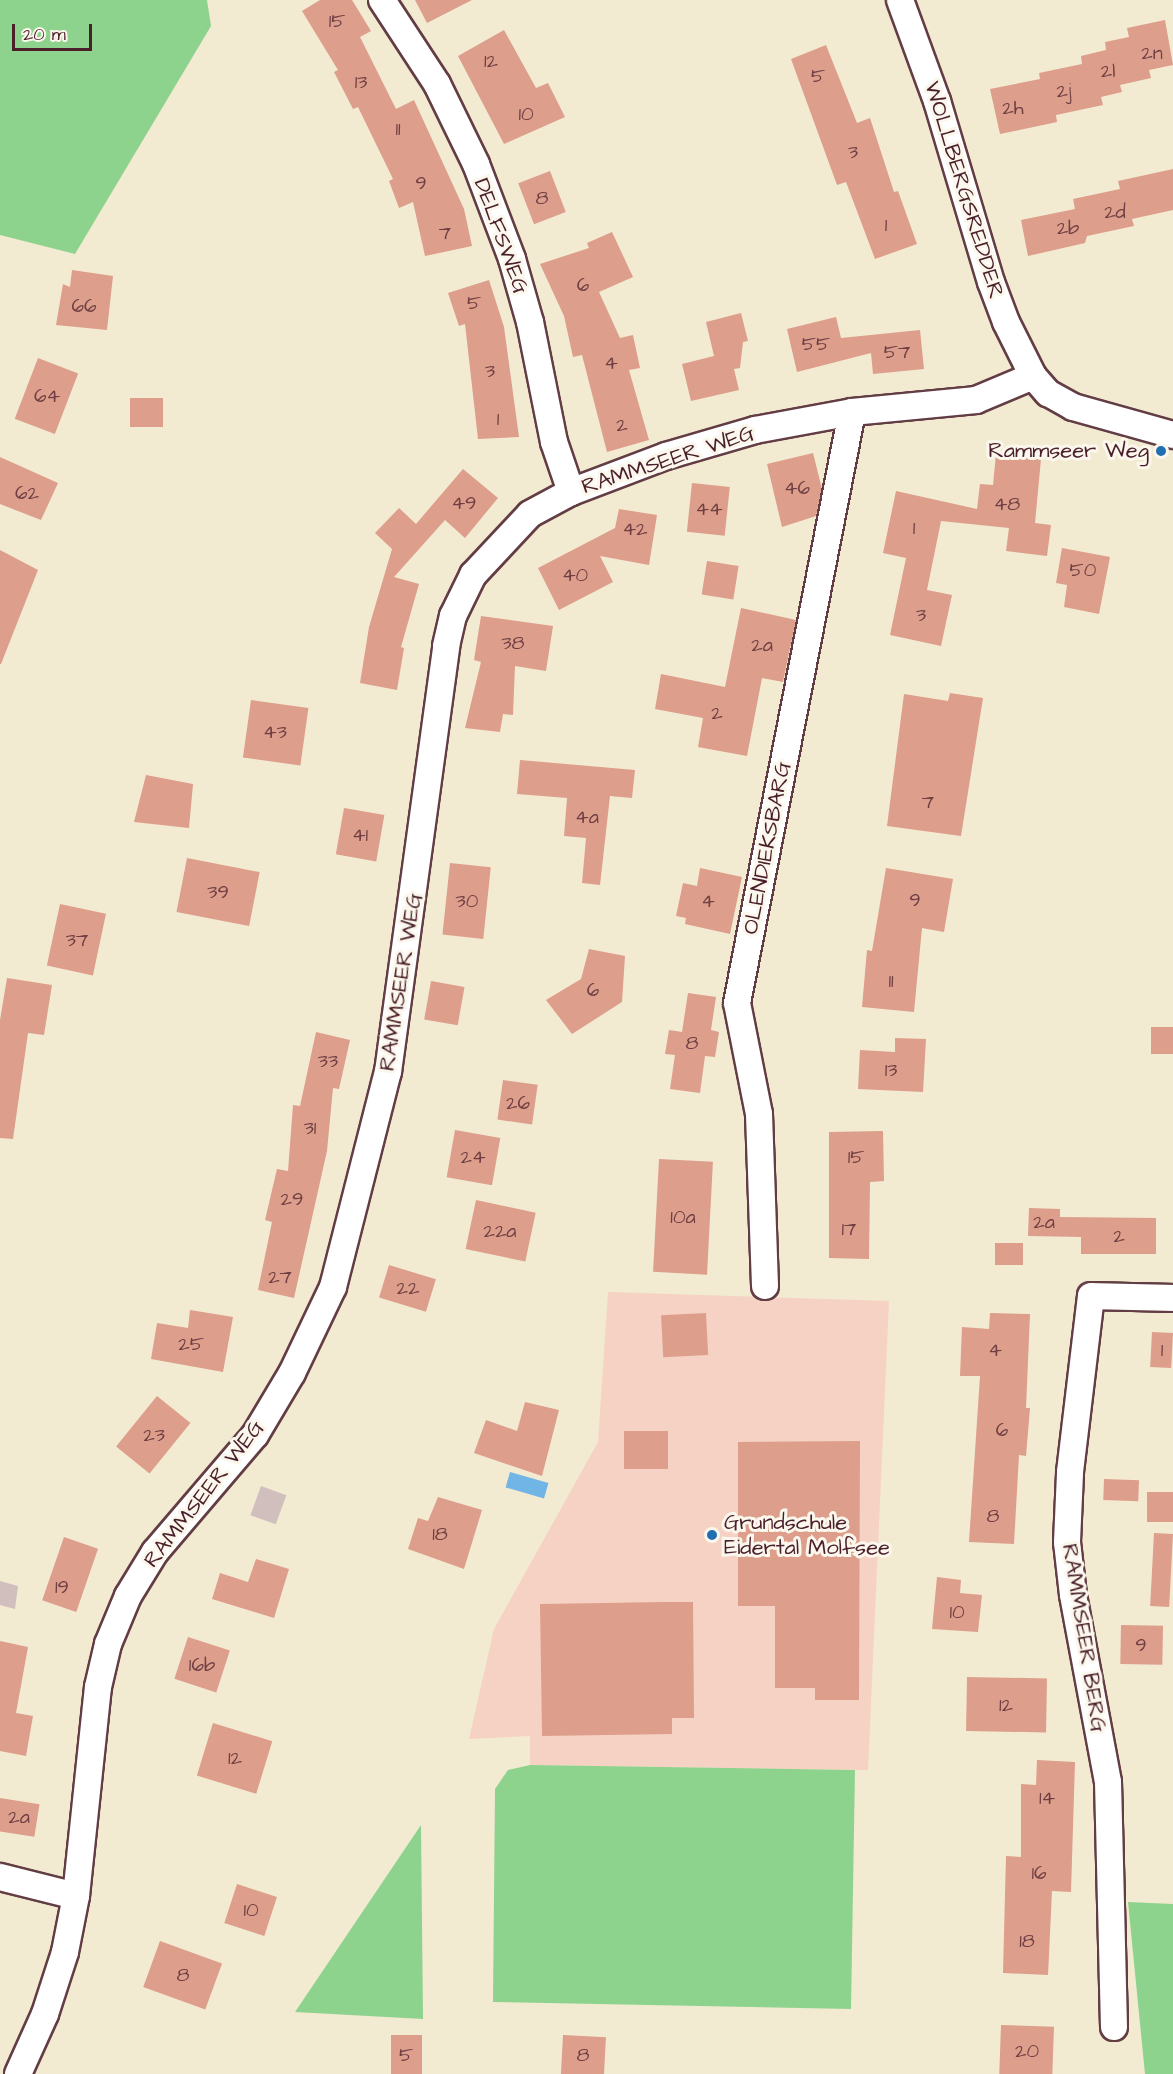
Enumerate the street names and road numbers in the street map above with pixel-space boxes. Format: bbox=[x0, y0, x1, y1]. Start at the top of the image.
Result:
street label: WOLLBERGSREDDER bbox=[918, 78, 1010, 302]
street label: DELFSWEG bbox=[468, 175, 534, 297]
street label: RAMMSEER WEG bbox=[578, 420, 758, 500]
street label: OLENDIEKSBARG bbox=[737, 759, 797, 937]
street label: RAMMSEER WEG bbox=[374, 891, 428, 1073]
street label: RAMMSEER WEG bbox=[138, 1415, 270, 1573]
street label: RAMMSEER BERG bbox=[1056, 1542, 1112, 1734]

